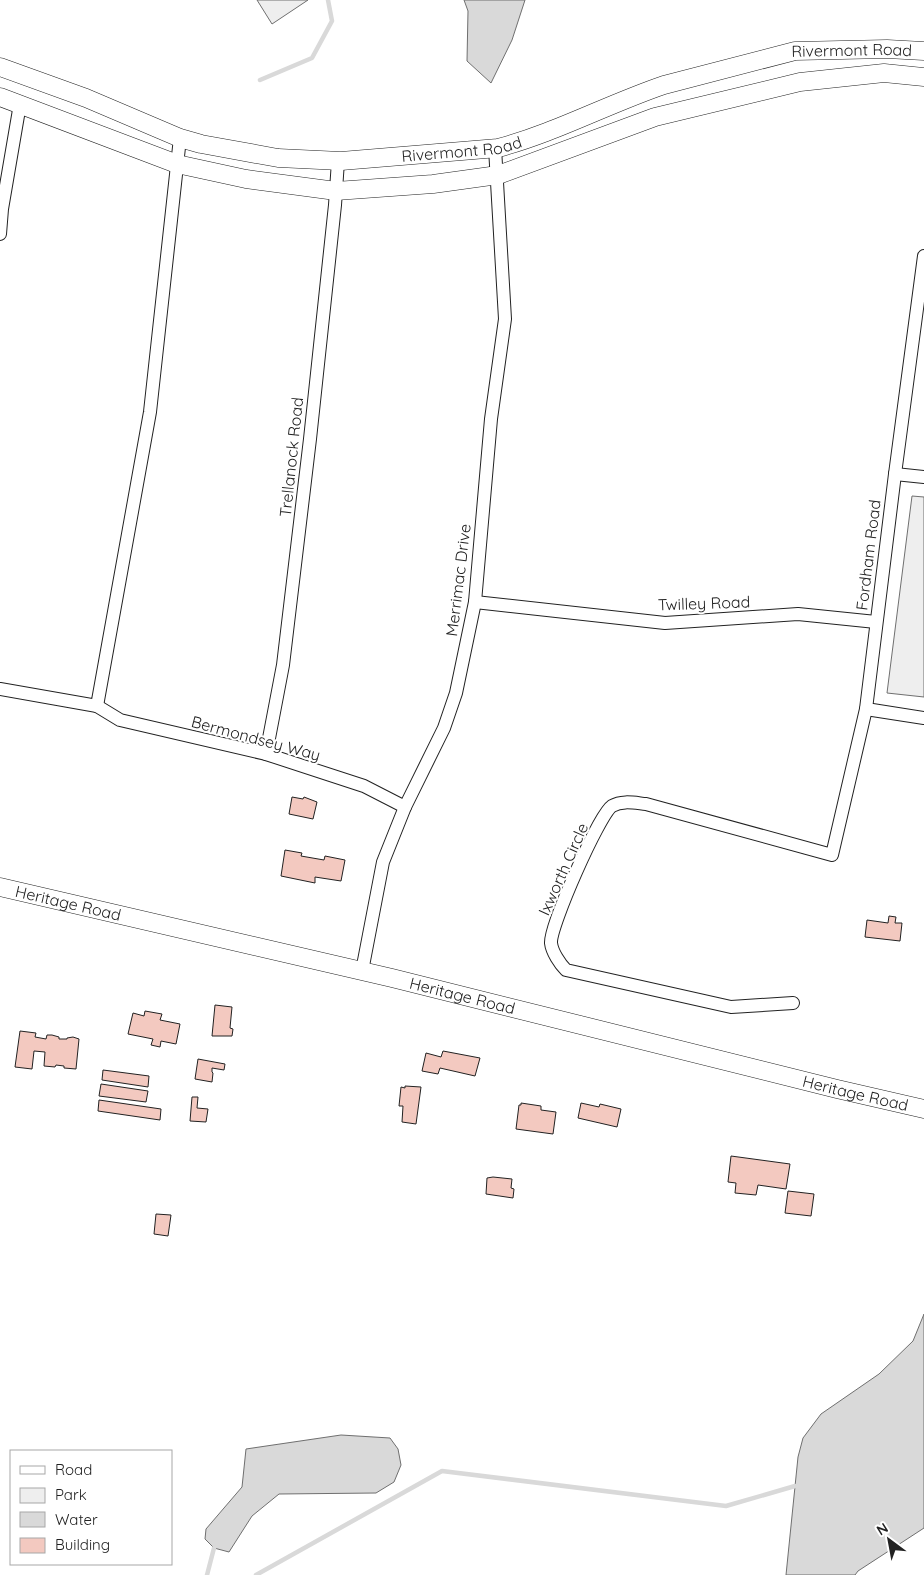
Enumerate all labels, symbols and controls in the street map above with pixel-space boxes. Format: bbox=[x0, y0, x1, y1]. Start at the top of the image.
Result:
street label: Rivermont Road bbox=[791, 39, 913, 61]
street label: Rivermont Road bbox=[401, 132, 524, 166]
street label: Trellanock Road bbox=[275, 396, 307, 518]
street label: Fordham Road bbox=[851, 498, 885, 612]
street label: Merrimac Drive bbox=[441, 522, 475, 638]
street label: Twilley Road bbox=[657, 591, 751, 615]
street label: Bermondsey Way bbox=[189, 711, 323, 765]
street label: Ixworth Circle bbox=[534, 820, 592, 918]
street label: Heritage Road bbox=[13, 881, 123, 925]
street label: Heritage Road bbox=[408, 973, 517, 1018]
street label: Heritage Road bbox=[800, 1071, 910, 1115]
legend bbox=[10, 1450, 172, 1565]
text: Road bbox=[55, 1460, 92, 1479]
text: Park bbox=[55, 1485, 87, 1504]
text: Water bbox=[55, 1510, 98, 1529]
north arrow bbox=[864, 1515, 914, 1565]
text: N bbox=[873, 1519, 891, 1539]
text: Building bbox=[55, 1535, 110, 1554]

